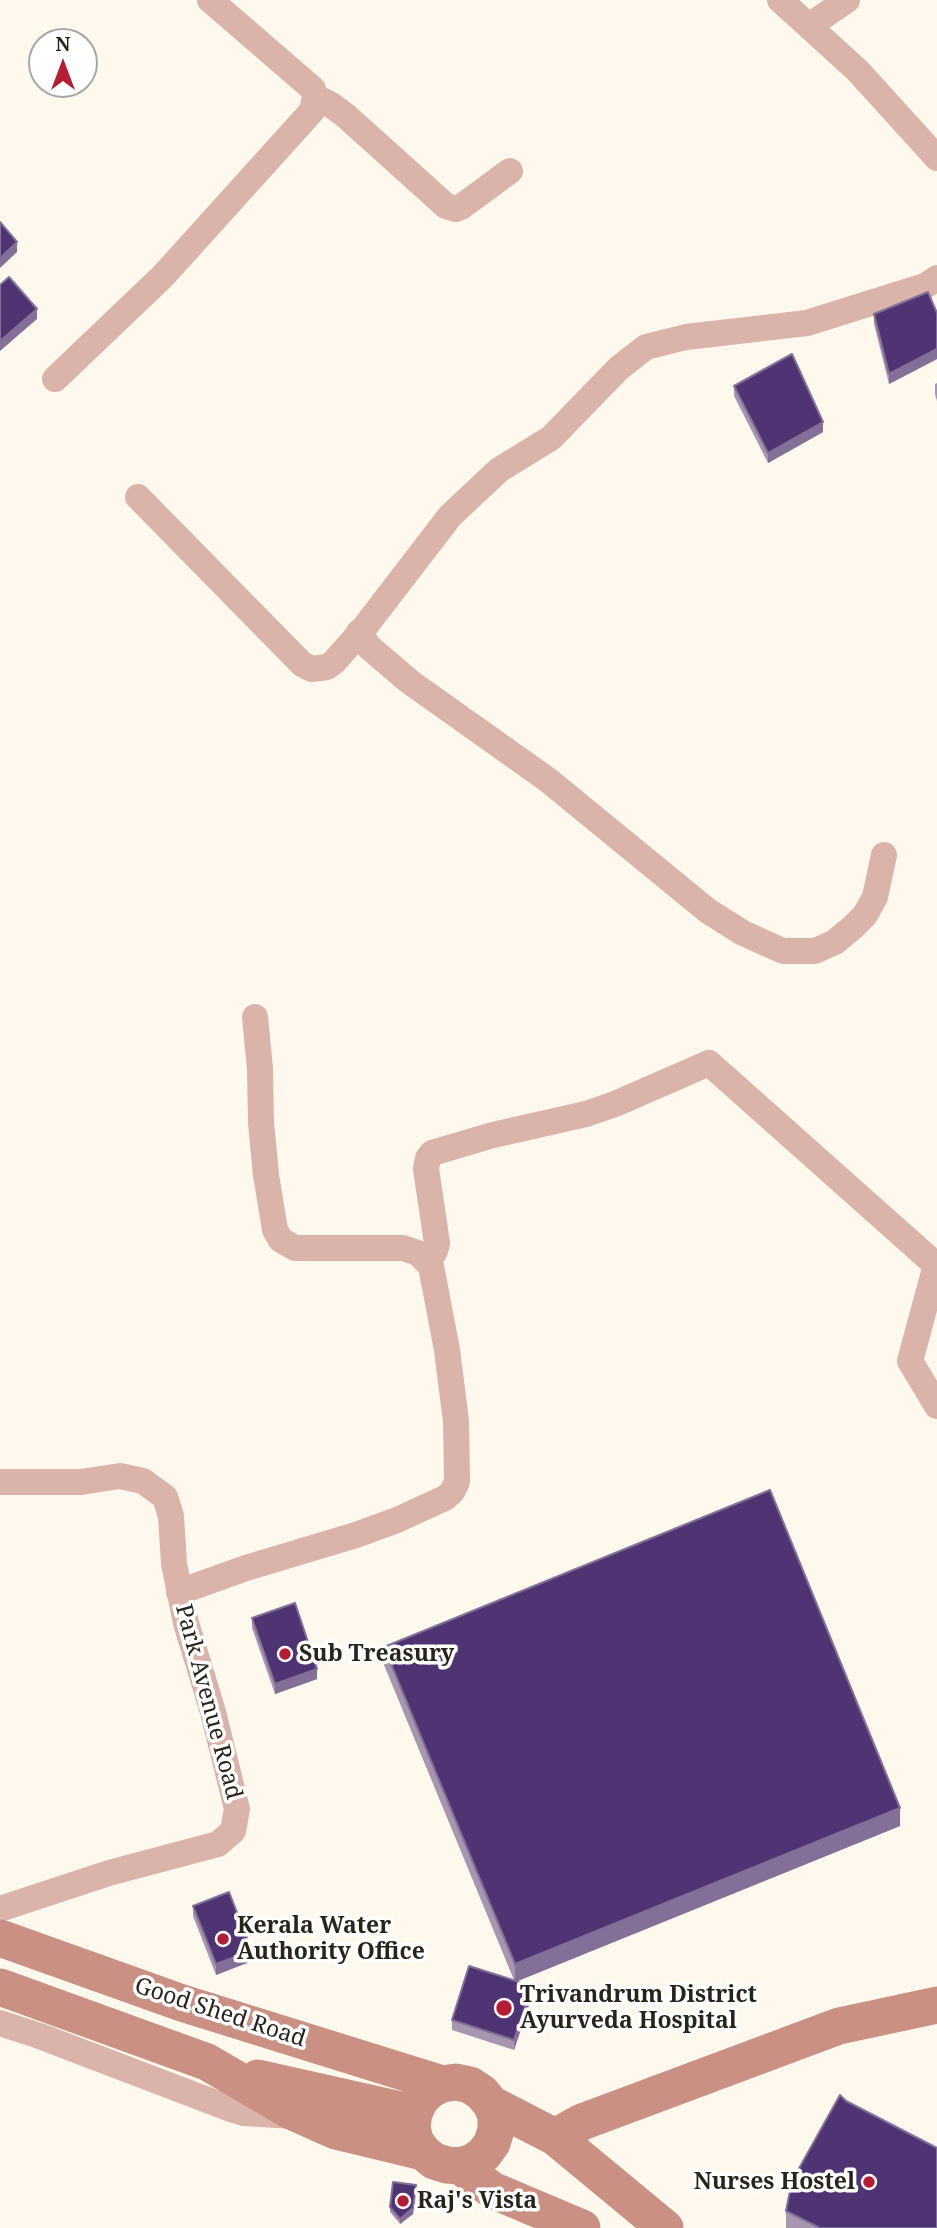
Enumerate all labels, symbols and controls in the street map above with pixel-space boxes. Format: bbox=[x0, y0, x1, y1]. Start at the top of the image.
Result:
north arrow bbox=[28, 28, 98, 98]
text: N bbox=[56, 31, 70, 57]
street label: Park Avenue Road bbox=[169, 1601, 247, 1803]
place label: Sub Treasury bbox=[299, 1640, 454, 1668]
marker: Sub Treasury bbox=[277, 1646, 293, 1662]
place label: Kerala Water Authority Office bbox=[237, 1912, 425, 1966]
marker: Kerala Water Authority Office bbox=[215, 1931, 231, 1947]
street label: Good Shed Road bbox=[131, 1972, 309, 2054]
place label: Trivandrum District Ayurveda Hospital bbox=[520, 1981, 757, 2035]
marker: Trivandrum District Ayurveda Hospital bbox=[494, 1998, 514, 2018]
place label: Nurses Hostel bbox=[694, 2168, 855, 2196]
marker: Nurses Hostel bbox=[861, 2174, 877, 2190]
place label: Raj's Vista bbox=[417, 2187, 537, 2215]
marker: Raj's Vista bbox=[395, 2193, 411, 2209]

